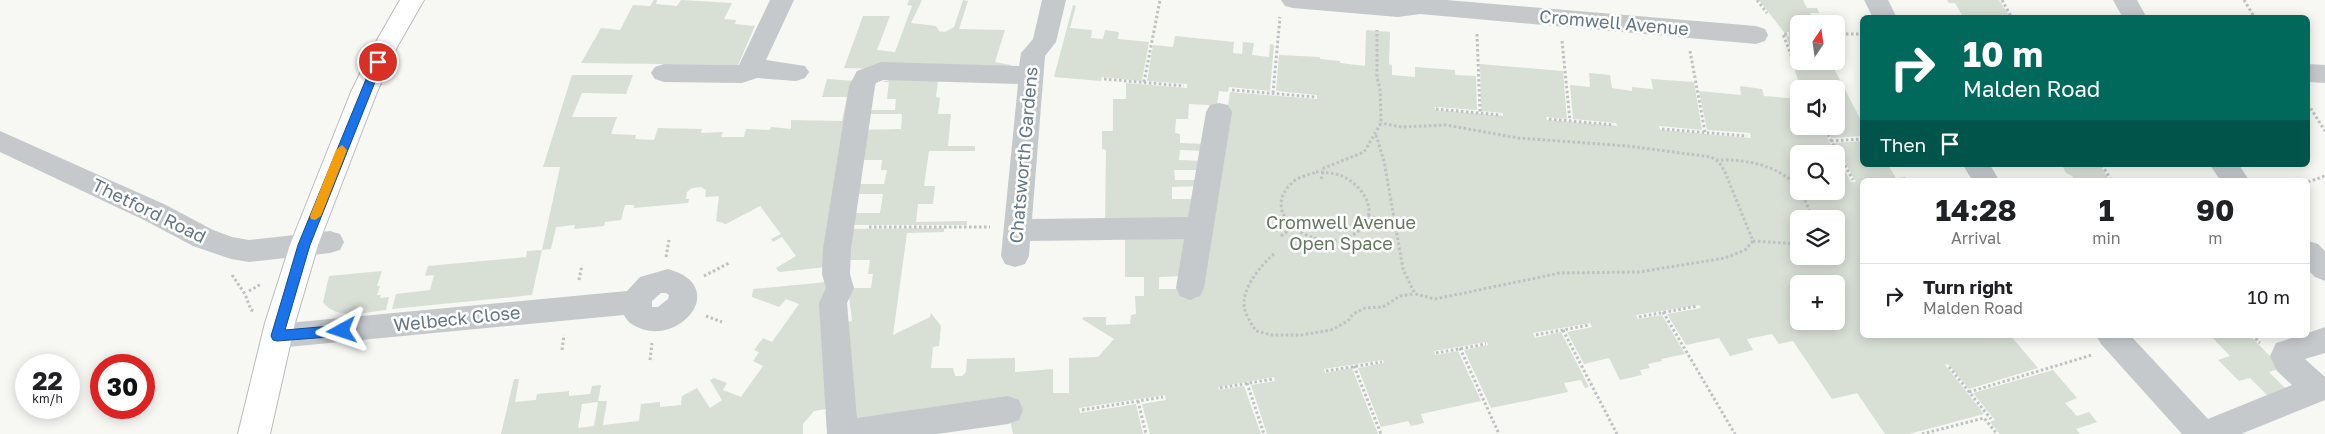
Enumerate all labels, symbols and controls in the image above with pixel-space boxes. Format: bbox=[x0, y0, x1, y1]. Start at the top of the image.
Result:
street label: Cromwell Avenue bbox=[1538, 5, 1690, 39]
north arrow bbox=[1790, 15, 1845, 70]
map controls bbox=[1790, 15, 1845, 330]
text: 10 m bbox=[1963, 33, 2043, 75]
icon: right bbox=[1880, 35, 1945, 100]
pin bbox=[357, 41, 399, 83]
icon: arrive bbox=[364, 48, 392, 76]
street label: Chatsworth Gardens bbox=[1004, 66, 1042, 244]
text: Malden Road bbox=[1963, 75, 2100, 102]
button: sound bbox=[1790, 80, 1845, 135]
icon: arrive bbox=[1936, 130, 1964, 158]
text: Then bbox=[1880, 133, 1926, 156]
button: search bbox=[1790, 145, 1845, 200]
street label: Thetford Road bbox=[89, 173, 210, 247]
text: 14:28 bbox=[1935, 192, 2017, 228]
text: 1 bbox=[2099, 192, 2114, 228]
text: 90 bbox=[2196, 192, 2235, 228]
button: layers bbox=[1790, 210, 1845, 265]
park label: Cromwell Avenue Open Space bbox=[1266, 211, 1416, 254]
text: Arrival bbox=[1951, 228, 2001, 248]
text: min bbox=[2092, 228, 2121, 248]
text: m bbox=[2208, 228, 2222, 248]
button: + bbox=[1790, 275, 1845, 330]
text: Turn right bbox=[1923, 275, 2013, 298]
icon: right bbox=[1880, 282, 1908, 310]
text: 10 m bbox=[2247, 285, 2290, 308]
text: Malden Road bbox=[1923, 298, 2023, 318]
street label: Welbeck Close bbox=[392, 300, 521, 336]
position arrow bbox=[315, 304, 367, 356]
speed limit sign: 30 bbox=[90, 354, 155, 419]
text: 22 bbox=[32, 365, 63, 396]
text: km/h bbox=[32, 391, 63, 406]

